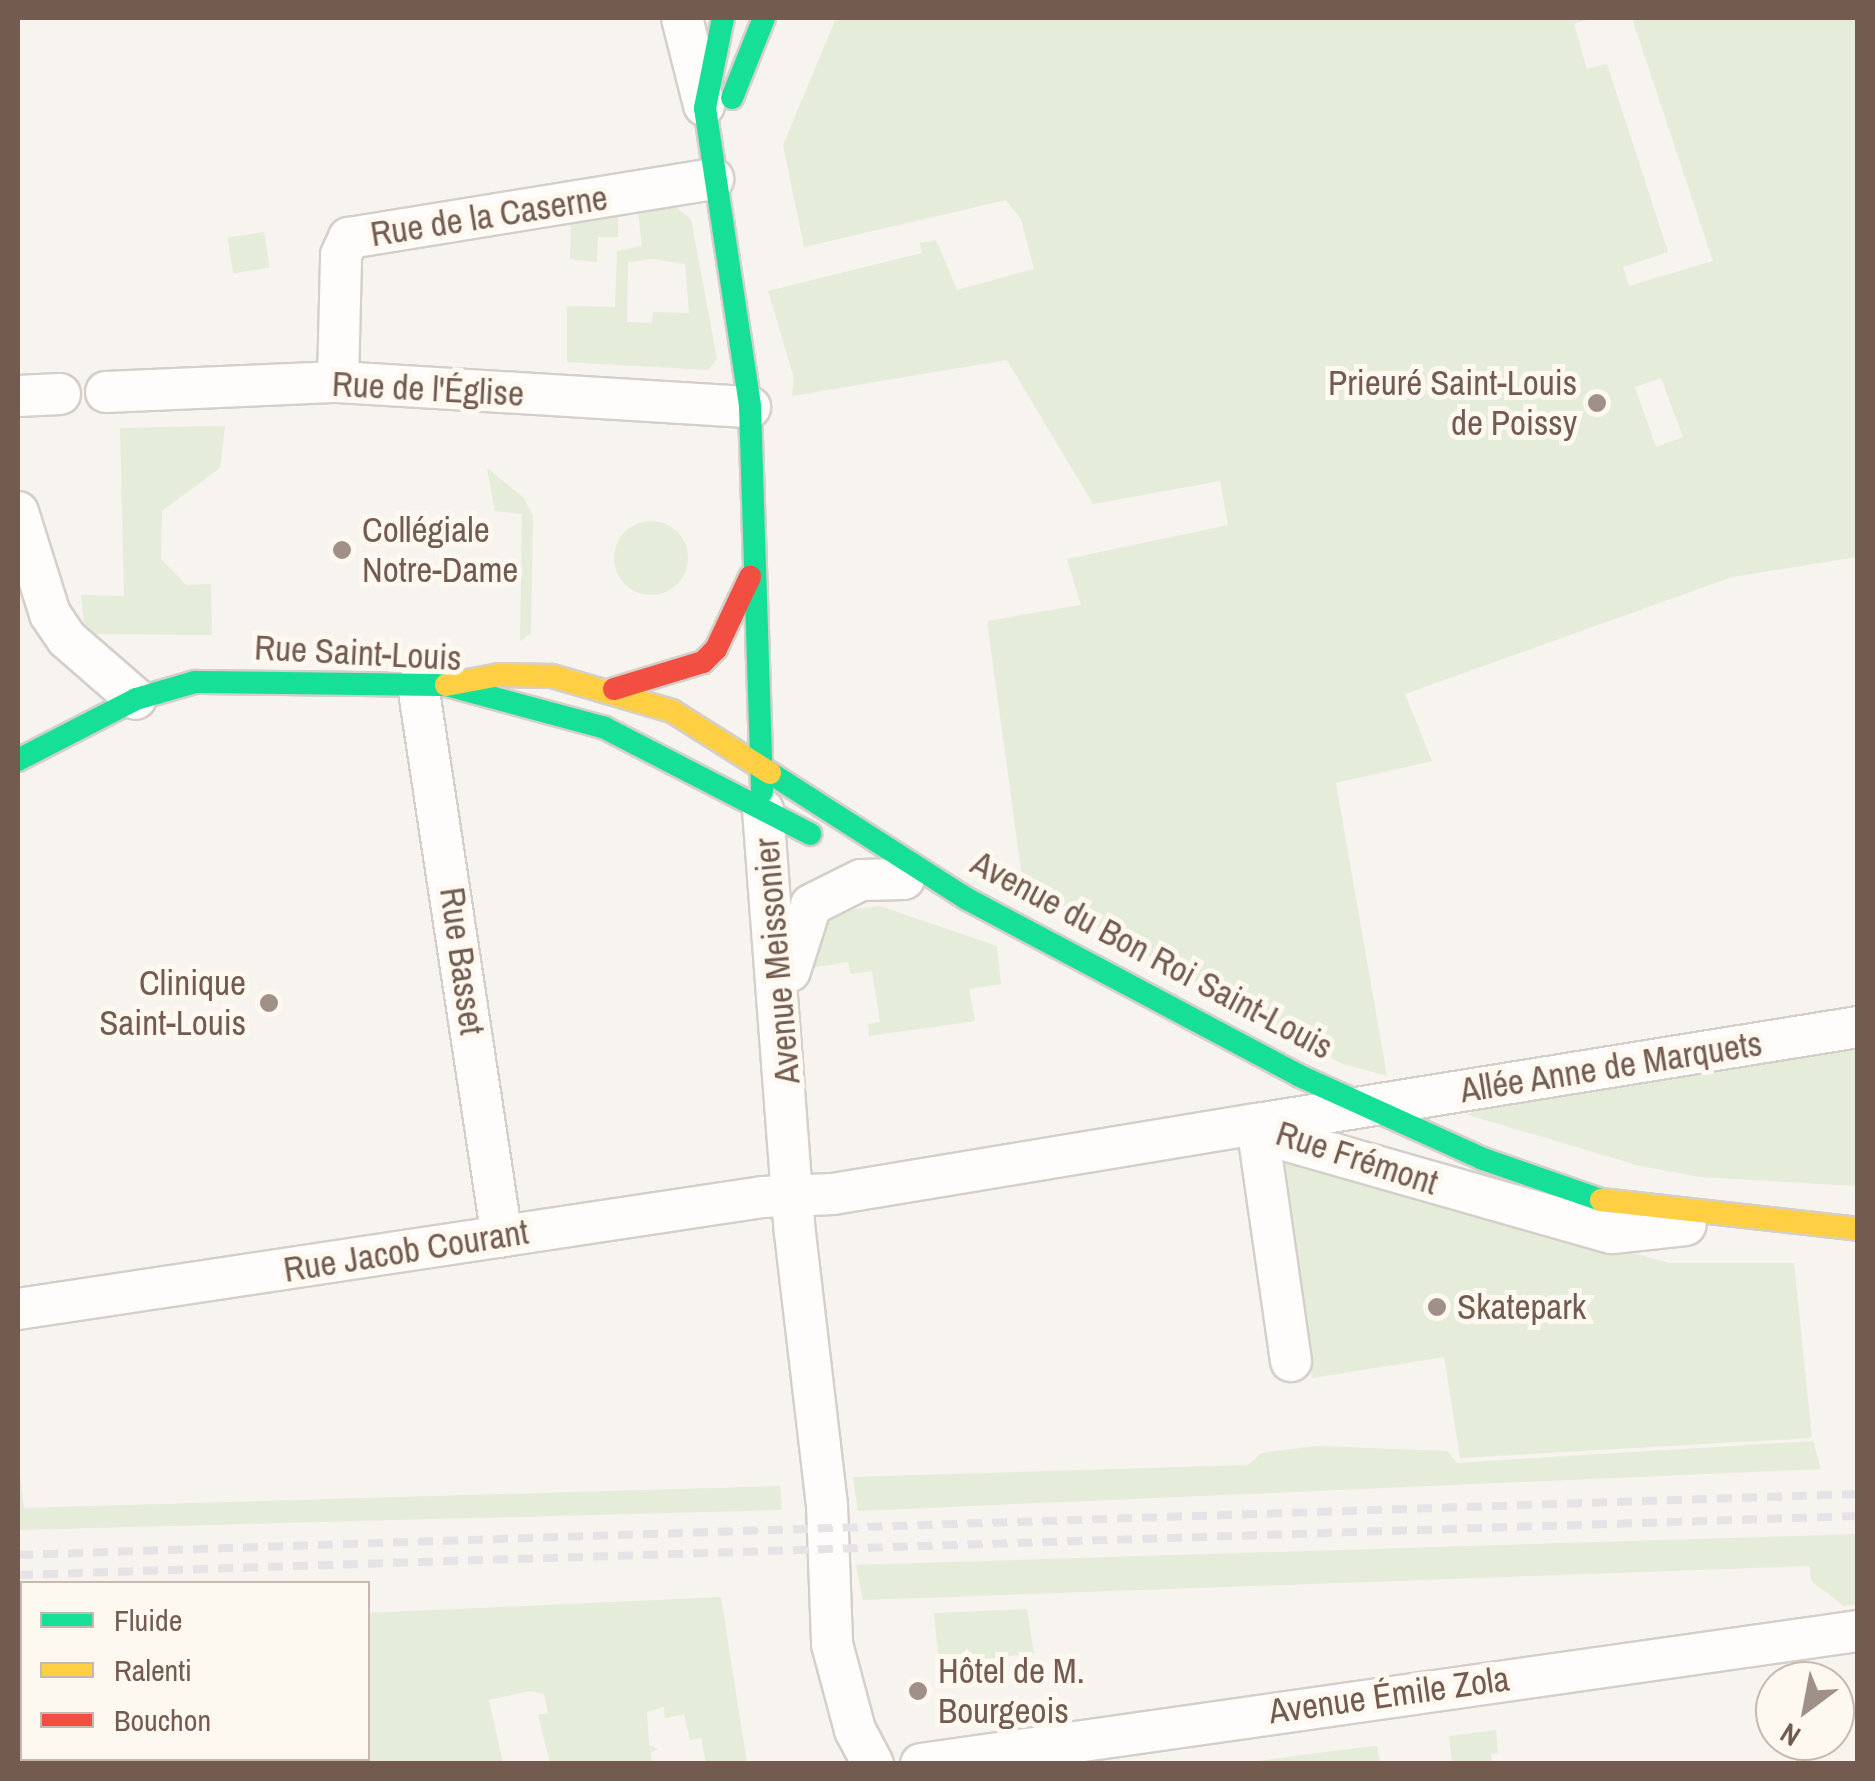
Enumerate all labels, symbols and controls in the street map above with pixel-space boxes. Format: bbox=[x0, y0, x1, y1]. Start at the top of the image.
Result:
street label: Rue de la Caserne bbox=[368, 177, 610, 255]
place label: Prieuré Saint-Louis de Poissy bbox=[1328, 362, 1577, 444]
street label: Rue de l'Église bbox=[331, 363, 525, 415]
marker: Prieuré Saint-Louis de Poissy bbox=[1586, 392, 1608, 414]
place label: Collégiale Notre-Dame bbox=[362, 509, 518, 591]
marker: Collégiale Notre-Dame bbox=[331, 539, 353, 561]
street label: Rue Saint-Louis bbox=[253, 627, 463, 679]
street label: Avenue Meissonier bbox=[745, 836, 809, 1086]
street label: Avenue du Bon Roi Saint-Louis bbox=[964, 842, 1340, 1068]
street label: Rue Basset bbox=[431, 885, 493, 1037]
place label: Clinique Saint-Louis bbox=[99, 962, 246, 1044]
marker: Clinique Saint-Louis bbox=[256, 990, 282, 1016]
street label: Allée Anne de Marquets bbox=[1456, 1022, 1766, 1112]
street label: Rue Frémont bbox=[1271, 1112, 1443, 1204]
street label: Rue Jacob Courant bbox=[281, 1211, 531, 1291]
place label: Skatepark bbox=[1457, 1286, 1586, 1328]
marker: Skatepark bbox=[1426, 1296, 1448, 1318]
legend bbox=[20, 1581, 370, 1761]
text: Fluide bbox=[114, 1600, 182, 1640]
text: Ralenti bbox=[114, 1650, 192, 1690]
place label: Hôtel de M. Bourgeois bbox=[938, 1650, 1085, 1732]
street label: Avenue Émile Zola bbox=[1266, 1657, 1512, 1733]
north arrow bbox=[1755, 1661, 1855, 1761]
marker: Hôtel de M. Bourgeois bbox=[907, 1680, 929, 1702]
text: Bouchon bbox=[114, 1700, 211, 1740]
text: N bbox=[1773, 1714, 1807, 1755]

